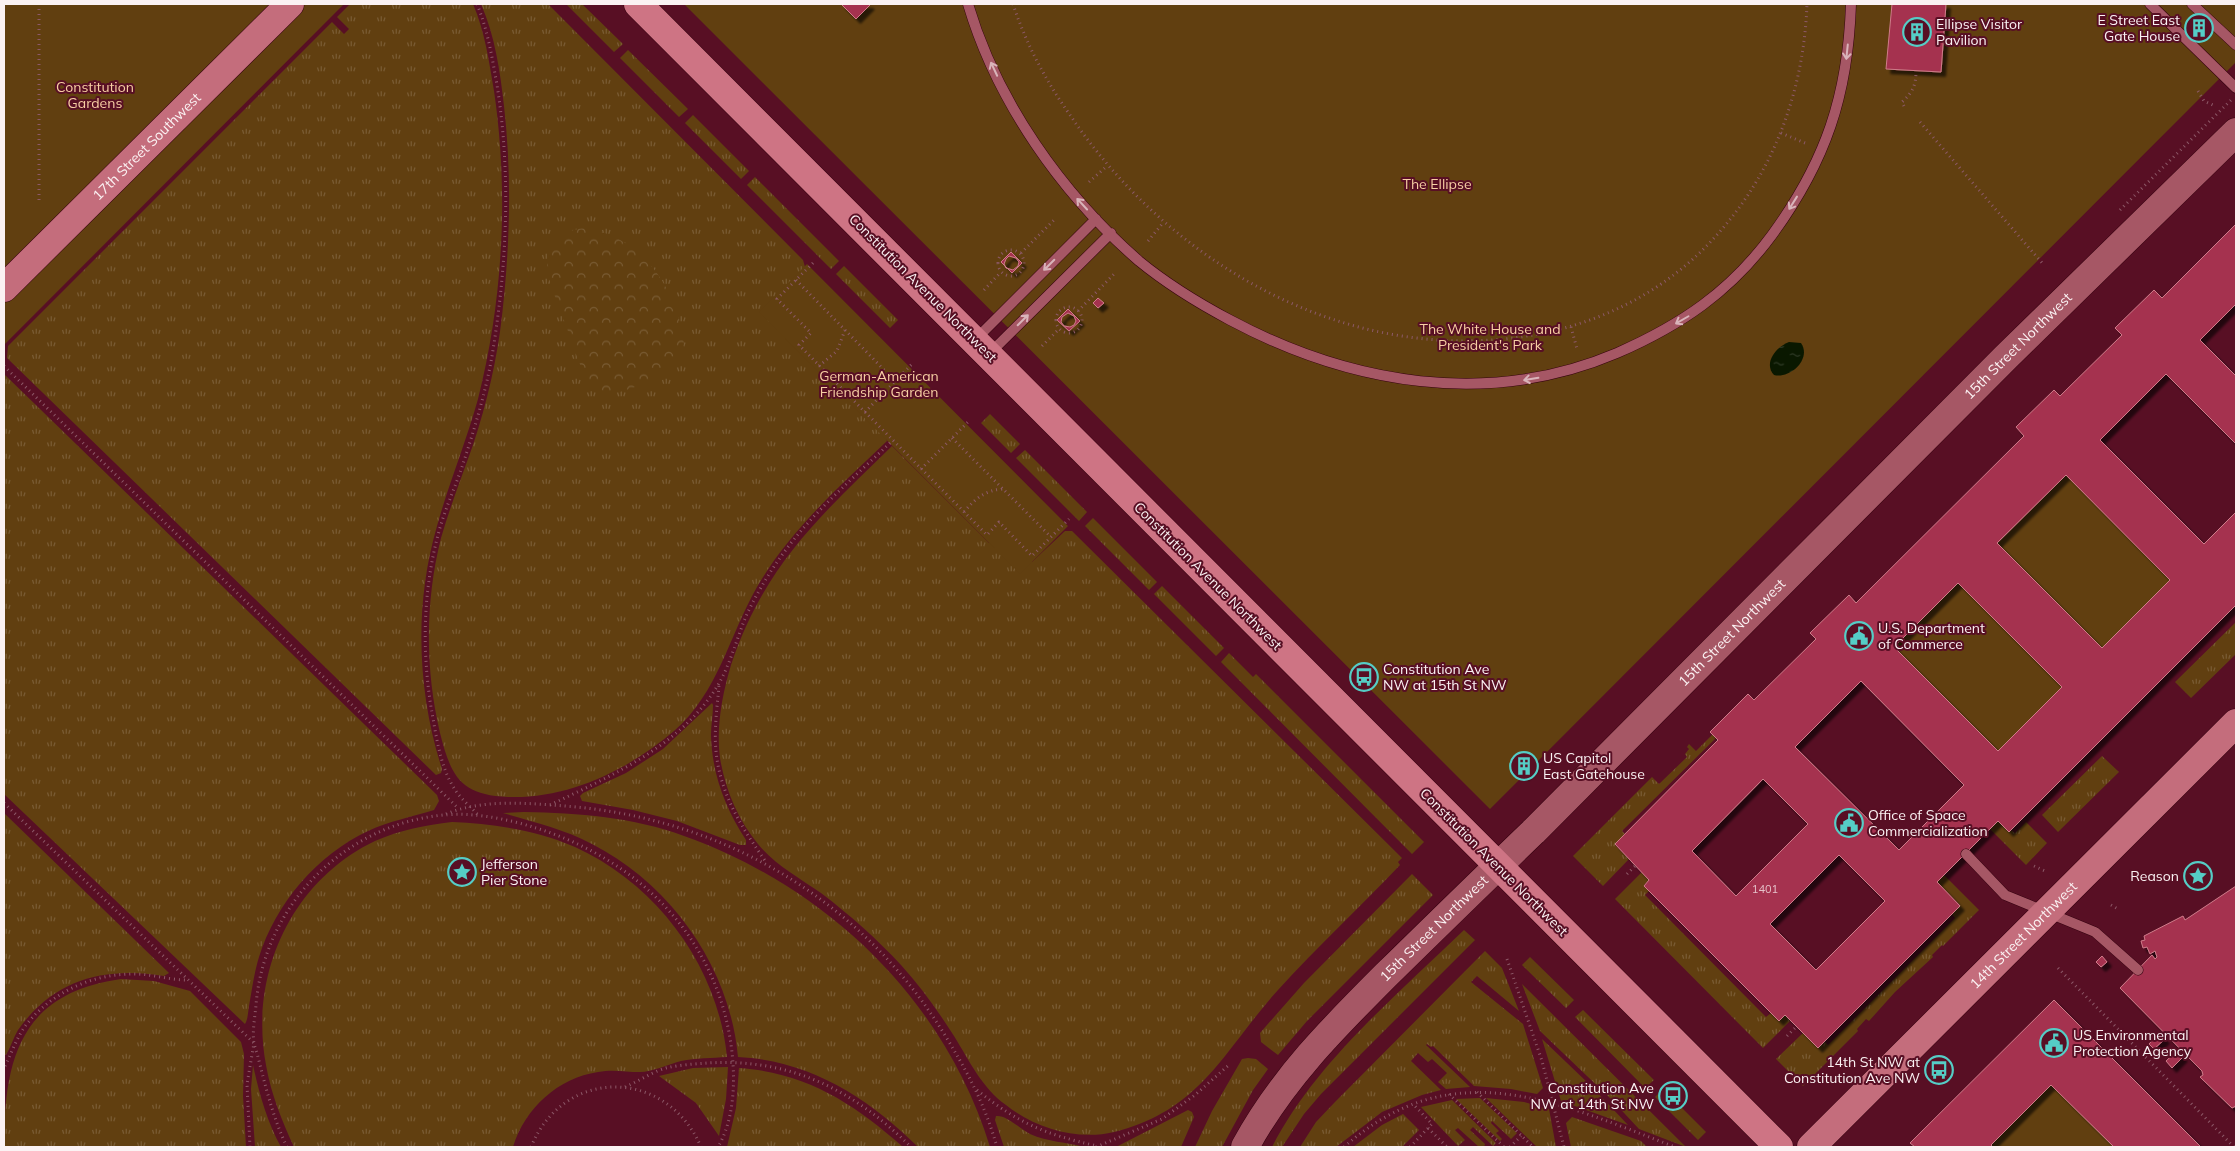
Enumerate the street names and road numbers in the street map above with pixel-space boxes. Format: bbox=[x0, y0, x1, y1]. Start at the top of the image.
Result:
street label: 17th Street Southwest bbox=[89, 89, 205, 204]
street label: Constitution Avenue Northwest bbox=[845, 210, 1001, 366]
street label: 15th Street Northwest bbox=[1960, 289, 2076, 403]
street label: Constitution Avenue Northwest bbox=[1130, 498, 1286, 654]
street label: 15th Street Northwest bbox=[1674, 575, 1789, 690]
street label: Constitution Avenue Northwest bbox=[1416, 784, 1572, 940]
street label: 15th Street Northwest bbox=[1376, 871, 1492, 985]
street label: 14th Street Northwest bbox=[1966, 878, 2081, 993]

